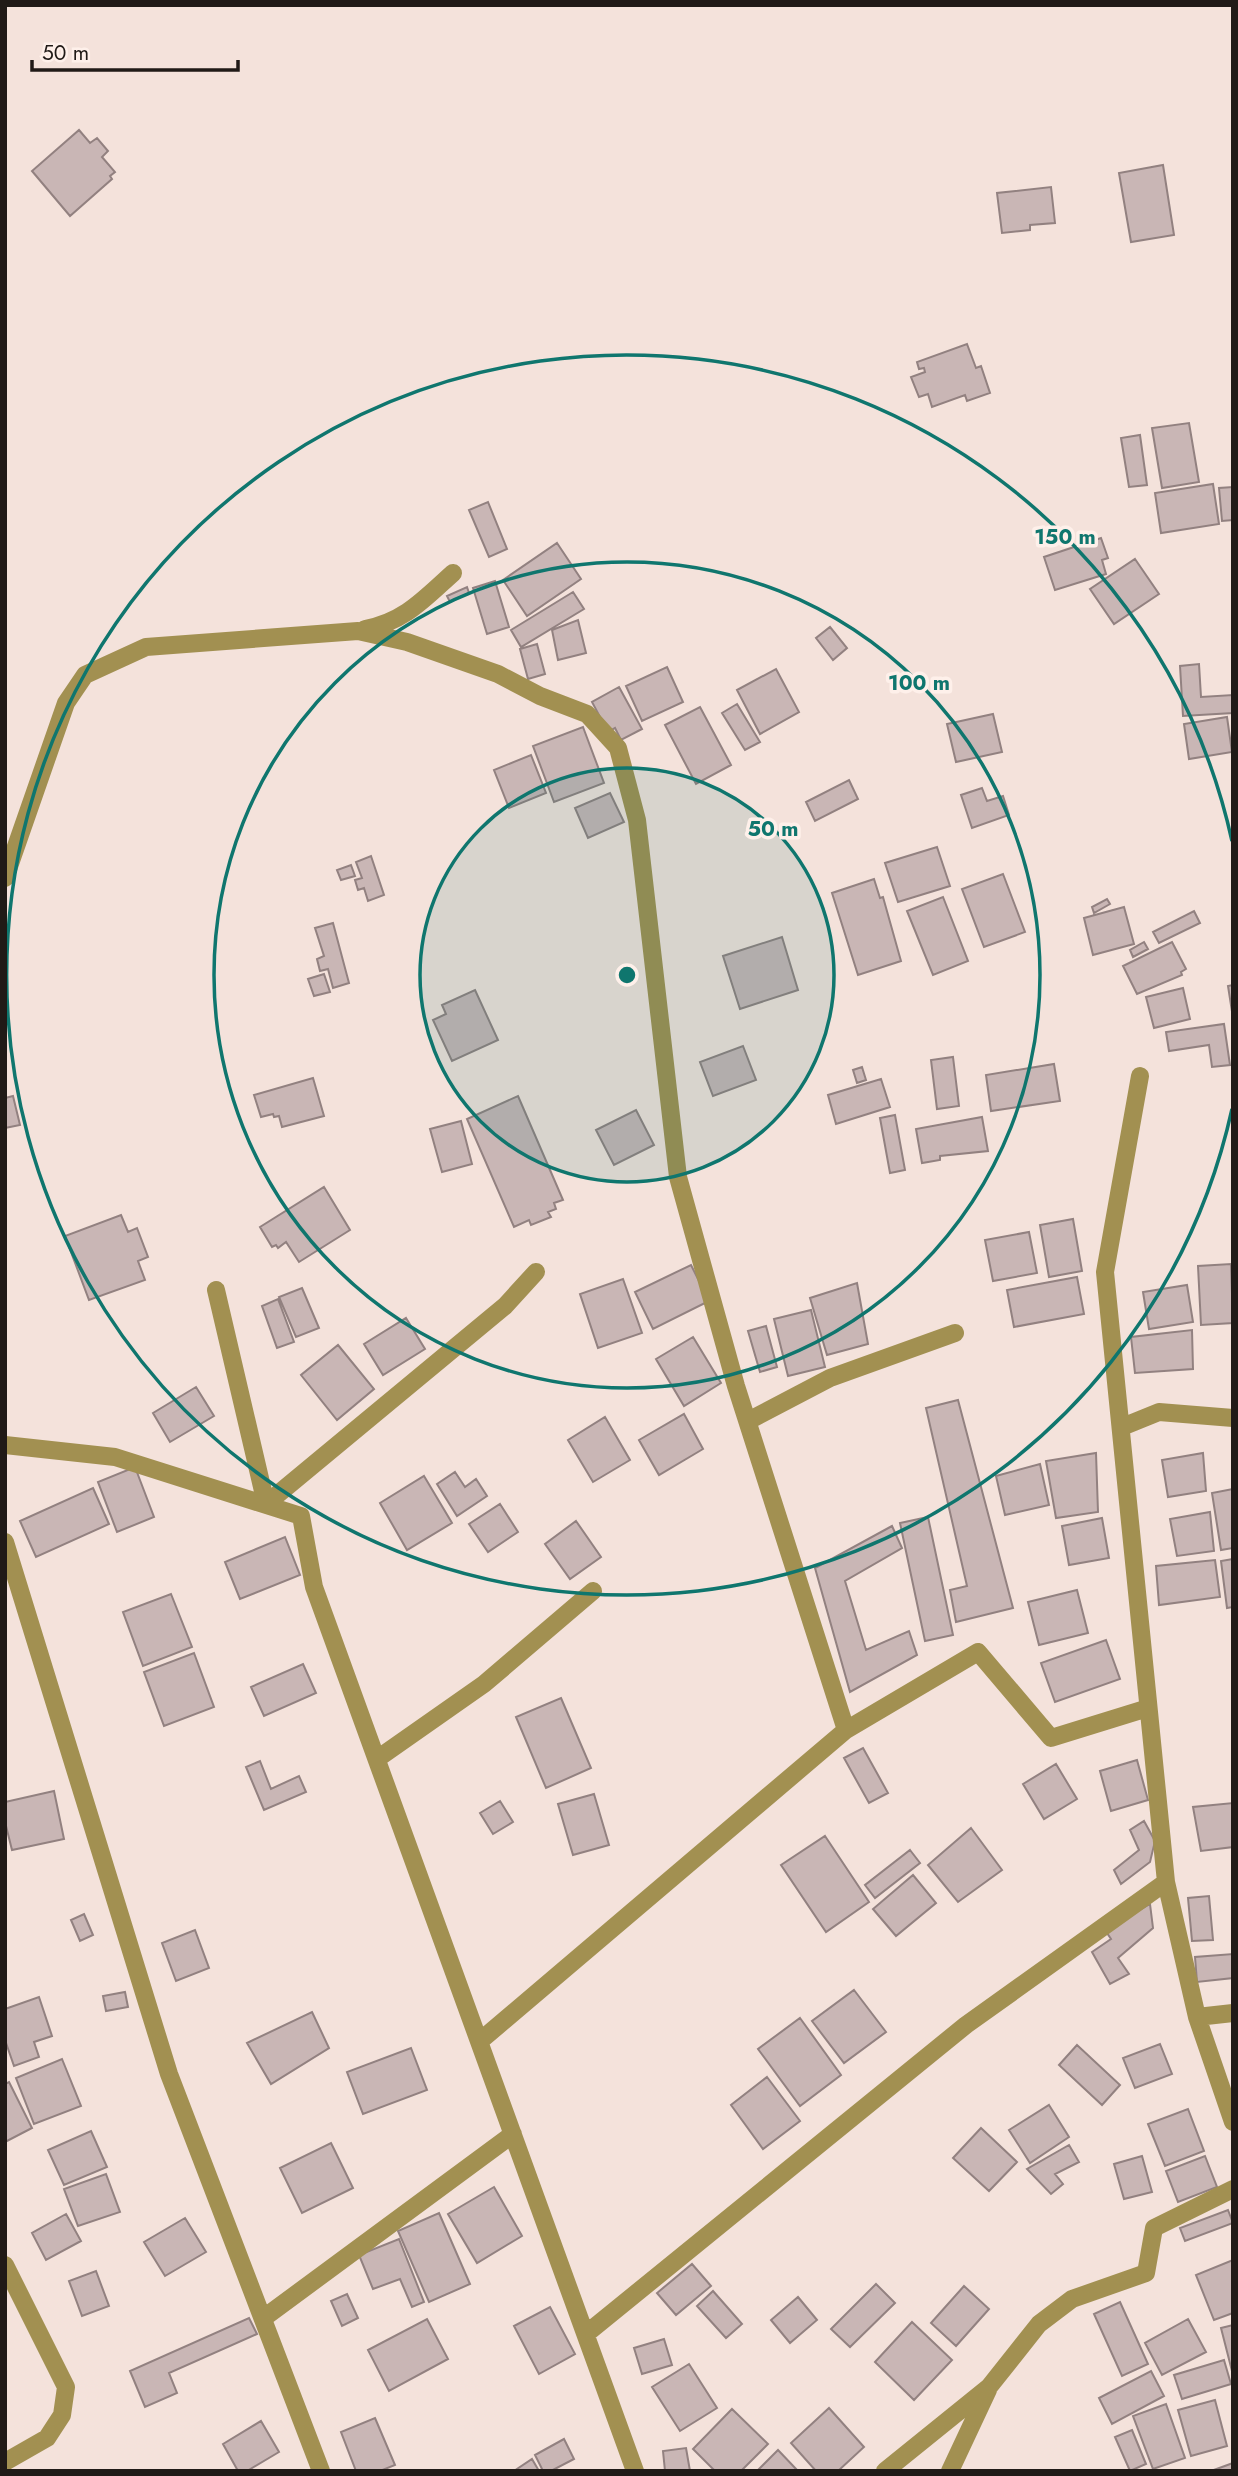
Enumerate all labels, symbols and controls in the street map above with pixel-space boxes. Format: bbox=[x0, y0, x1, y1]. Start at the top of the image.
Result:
scale bar bbox=[32, 28, 238, 72]
text: 50 m bbox=[42, 38, 89, 68]
text: 150 m bbox=[1034, 522, 1096, 552]
text: 100 m bbox=[888, 668, 950, 698]
text: 50 m bbox=[748, 814, 798, 844]
centre of rings bbox=[615, 963, 639, 987]

